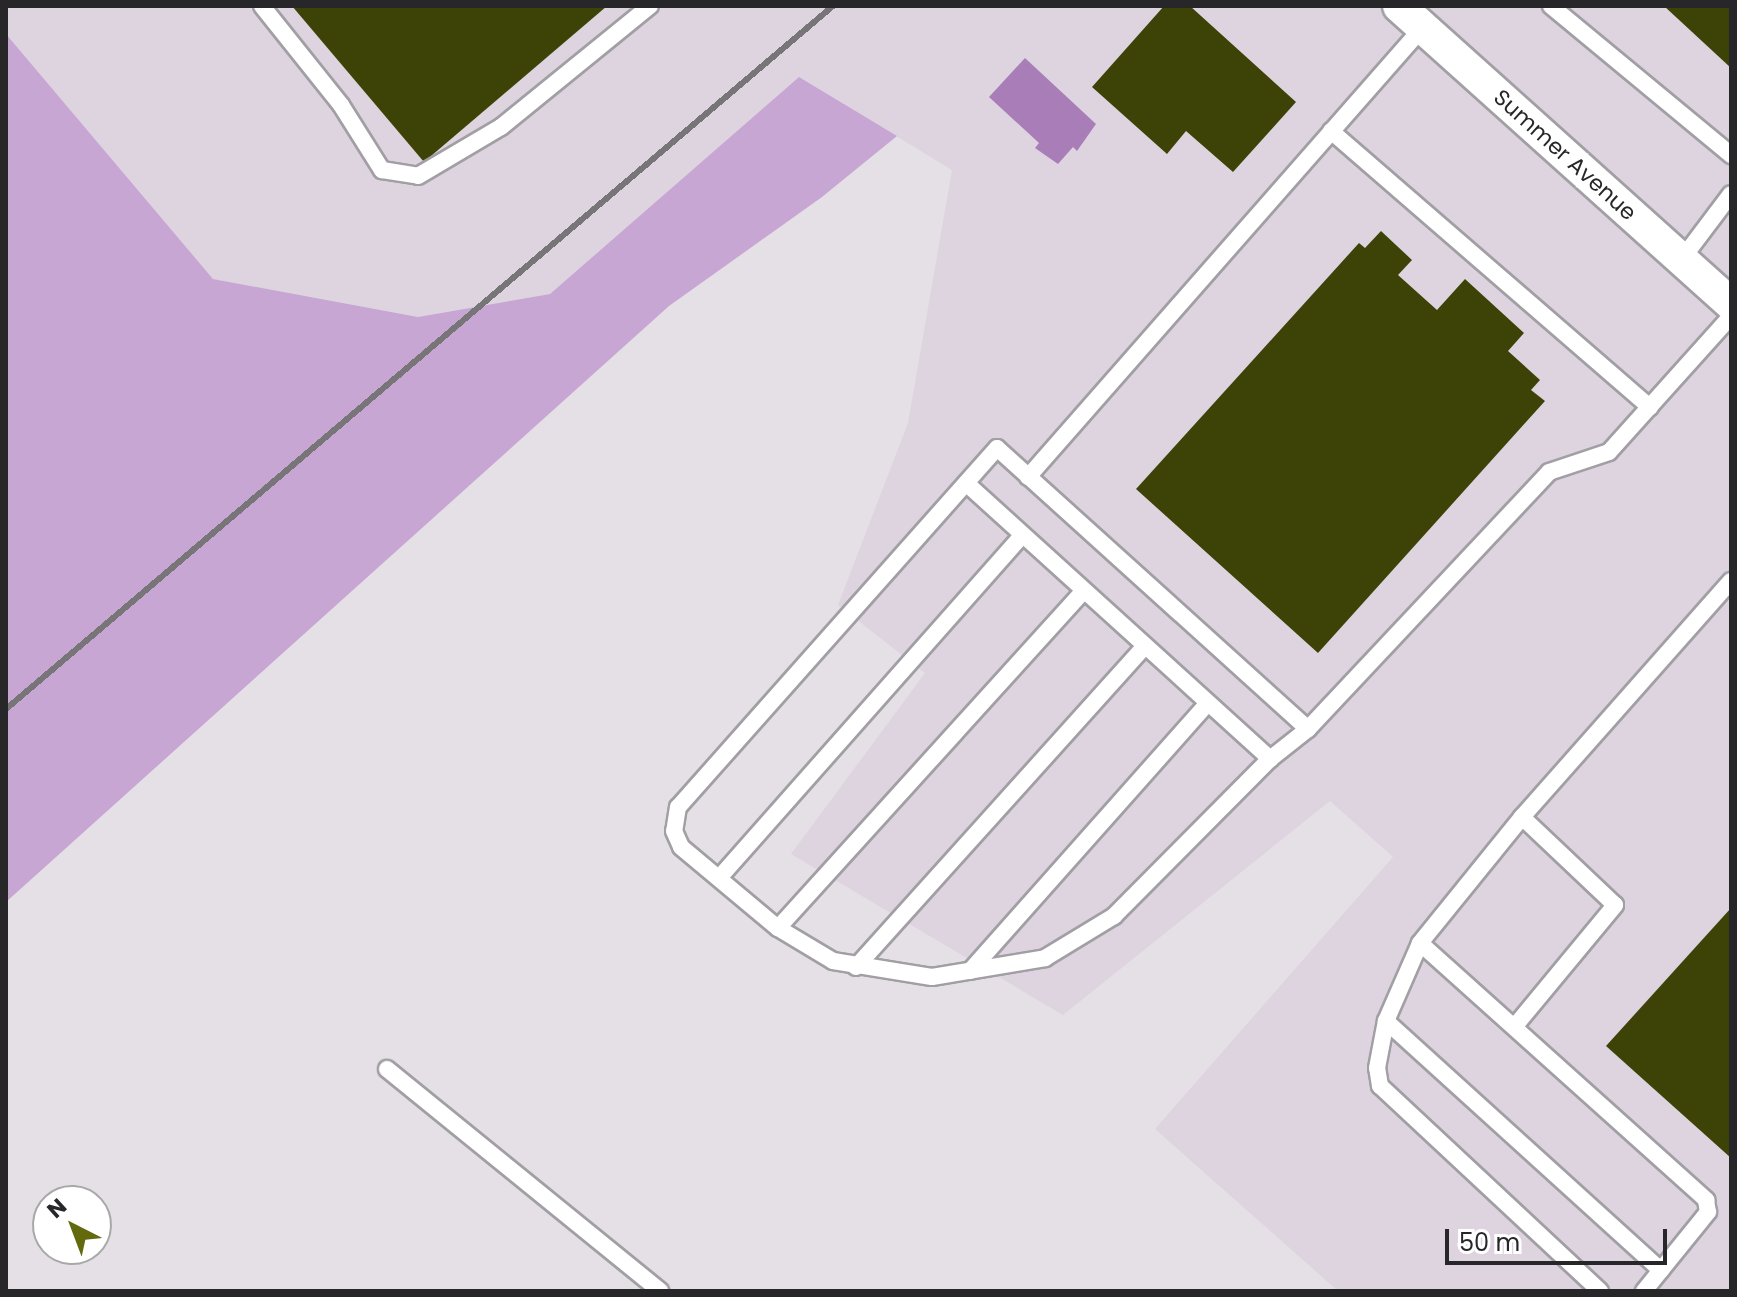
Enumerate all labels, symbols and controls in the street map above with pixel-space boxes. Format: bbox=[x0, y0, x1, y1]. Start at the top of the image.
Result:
street label: Summer Avenue bbox=[1488, 84, 1642, 226]
north arrow bbox=[32, 1185, 112, 1265]
text: N bbox=[40, 1191, 73, 1225]
scale bar bbox=[1449, 1213, 1671, 1263]
text: 50 m bbox=[1459, 1226, 1520, 1259]

